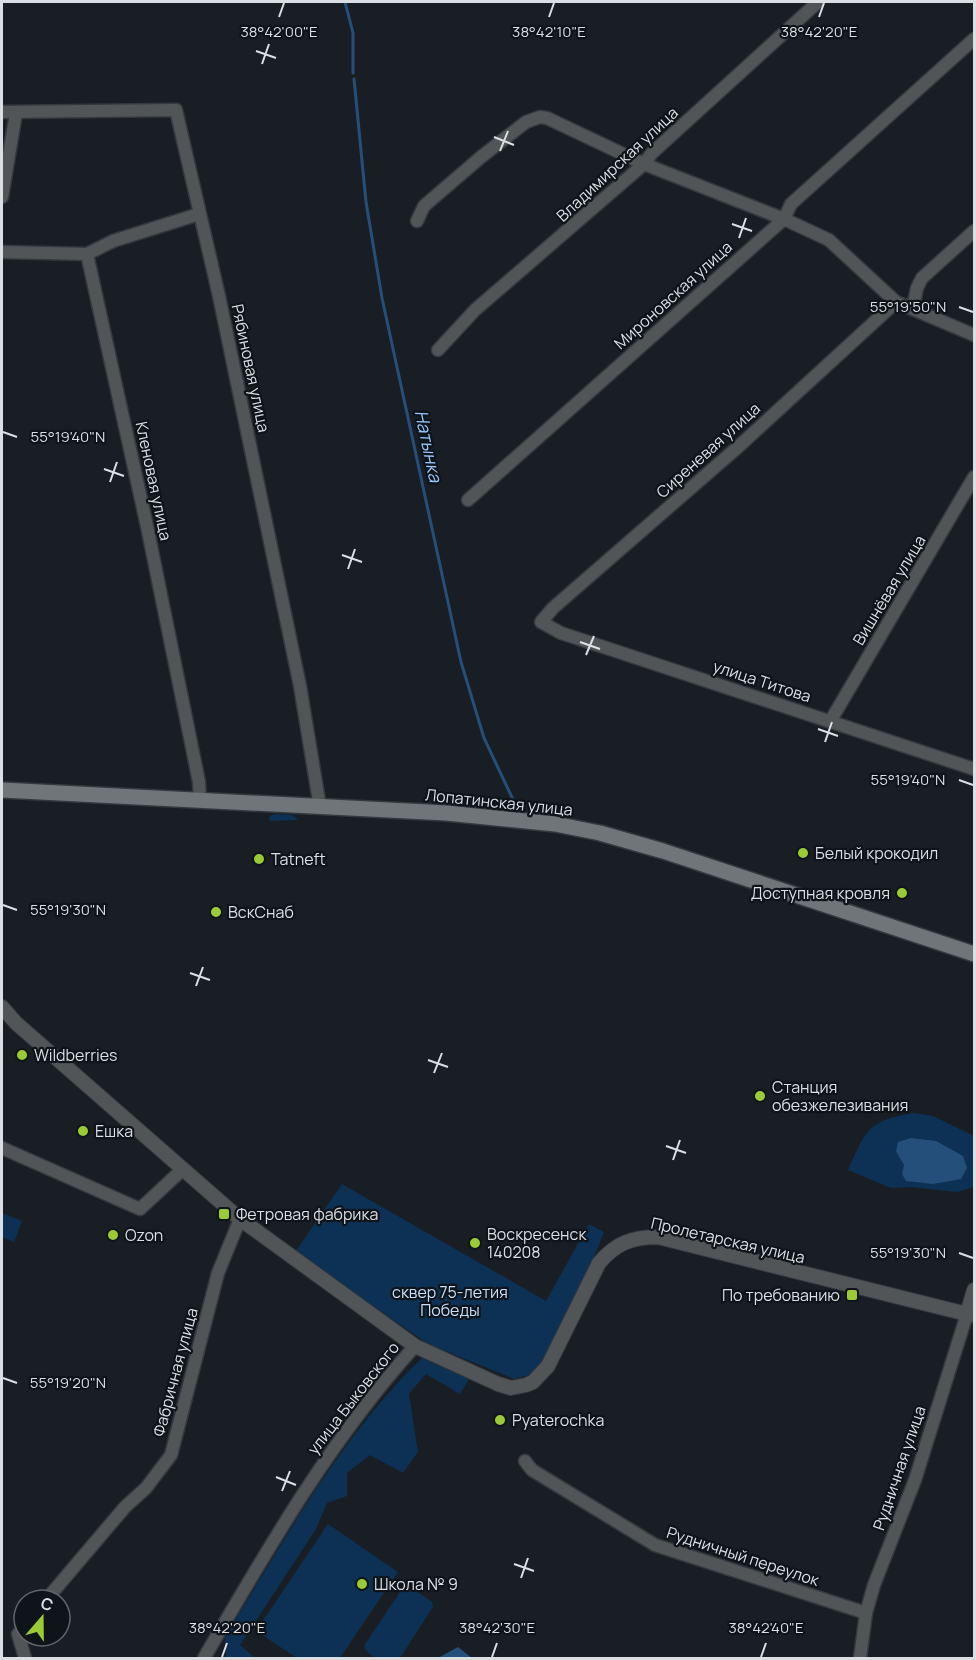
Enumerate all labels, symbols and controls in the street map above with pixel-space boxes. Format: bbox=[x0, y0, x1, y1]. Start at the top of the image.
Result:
text: 38°42'00"E bbox=[240, 21, 318, 42]
text: 38°42'10"E bbox=[512, 21, 586, 42]
text: 38°42'20"E bbox=[781, 21, 857, 42]
street label: Владимирская улица bbox=[551, 102, 683, 226]
street label: Мироновская улица bbox=[609, 236, 737, 354]
text: 55°19'50"N bbox=[870, 296, 946, 317]
street label: Рябиновая улица bbox=[227, 302, 275, 434]
street label: Сиреневая улица bbox=[651, 397, 765, 503]
water label: Натынка bbox=[410, 408, 449, 485]
street label: Кленовая улица bbox=[131, 420, 177, 542]
text: 55°19'40"N bbox=[31, 426, 105, 447]
street label: Вишнёвая улица bbox=[847, 531, 931, 649]
street label: улица Титова bbox=[710, 655, 814, 707]
text: 55°19'40"N bbox=[871, 769, 945, 790]
street label: Лопатинская улица bbox=[424, 783, 574, 821]
place label: Белый крокодил bbox=[815, 842, 938, 864]
marker: Белый крокодил bbox=[796, 846, 810, 860]
place label: Tatneft bbox=[271, 848, 326, 870]
marker: Tatneft bbox=[252, 852, 266, 866]
place label: Доступная кровля bbox=[751, 882, 890, 904]
marker: Доступная кровля bbox=[895, 886, 909, 900]
text: 55°19'30"N bbox=[30, 899, 106, 920]
place label: ВскСнаб bbox=[228, 901, 294, 923]
marker: ВскСнаб bbox=[209, 905, 223, 919]
place label: Wildberries bbox=[34, 1044, 117, 1066]
marker: Wildberries bbox=[15, 1048, 29, 1062]
place label: Станция обезжелезивания bbox=[772, 1076, 908, 1116]
marker: Станция обезжелезивания bbox=[753, 1089, 767, 1103]
place label: Ешка bbox=[95, 1120, 133, 1142]
marker: Ешка bbox=[76, 1124, 90, 1138]
place label: Фетровая фабрика bbox=[236, 1203, 378, 1225]
marker: Фетровая фабрика bbox=[217, 1207, 231, 1221]
street label: Пролетарская улица bbox=[649, 1212, 807, 1268]
place label: Воскресенск 140208 bbox=[487, 1223, 587, 1263]
place label: Ozon bbox=[125, 1224, 163, 1246]
marker: Ozon bbox=[106, 1228, 120, 1242]
marker: Воскресенск 140208 bbox=[468, 1236, 482, 1250]
text: 55°19'30"N bbox=[870, 1242, 946, 1263]
park label: сквер 75-летия Победы bbox=[392, 1281, 508, 1321]
place label: По требованию bbox=[722, 1284, 840, 1306]
marker: По требованию bbox=[845, 1288, 859, 1302]
street label: Фабричная улица bbox=[147, 1305, 203, 1439]
street label: улица Быковского bbox=[302, 1337, 404, 1459]
text: 55°19'20"N bbox=[30, 1372, 106, 1393]
street label: Рудничная улица bbox=[867, 1403, 931, 1533]
place label: Pyaterochka bbox=[512, 1409, 604, 1431]
marker: Pyaterochka bbox=[493, 1413, 507, 1427]
street label: Рудничный переулок bbox=[664, 1521, 823, 1591]
place label: Школа № 9 bbox=[374, 1573, 458, 1595]
marker: Школа № 9 bbox=[355, 1577, 369, 1591]
north arrow bbox=[12, 1588, 72, 1648]
text: С bbox=[38, 1592, 57, 1616]
text: 38°42'20"E bbox=[189, 1617, 265, 1638]
text: 38°42'30"E bbox=[459, 1617, 535, 1638]
text: 38°42'40"E bbox=[729, 1617, 803, 1638]

